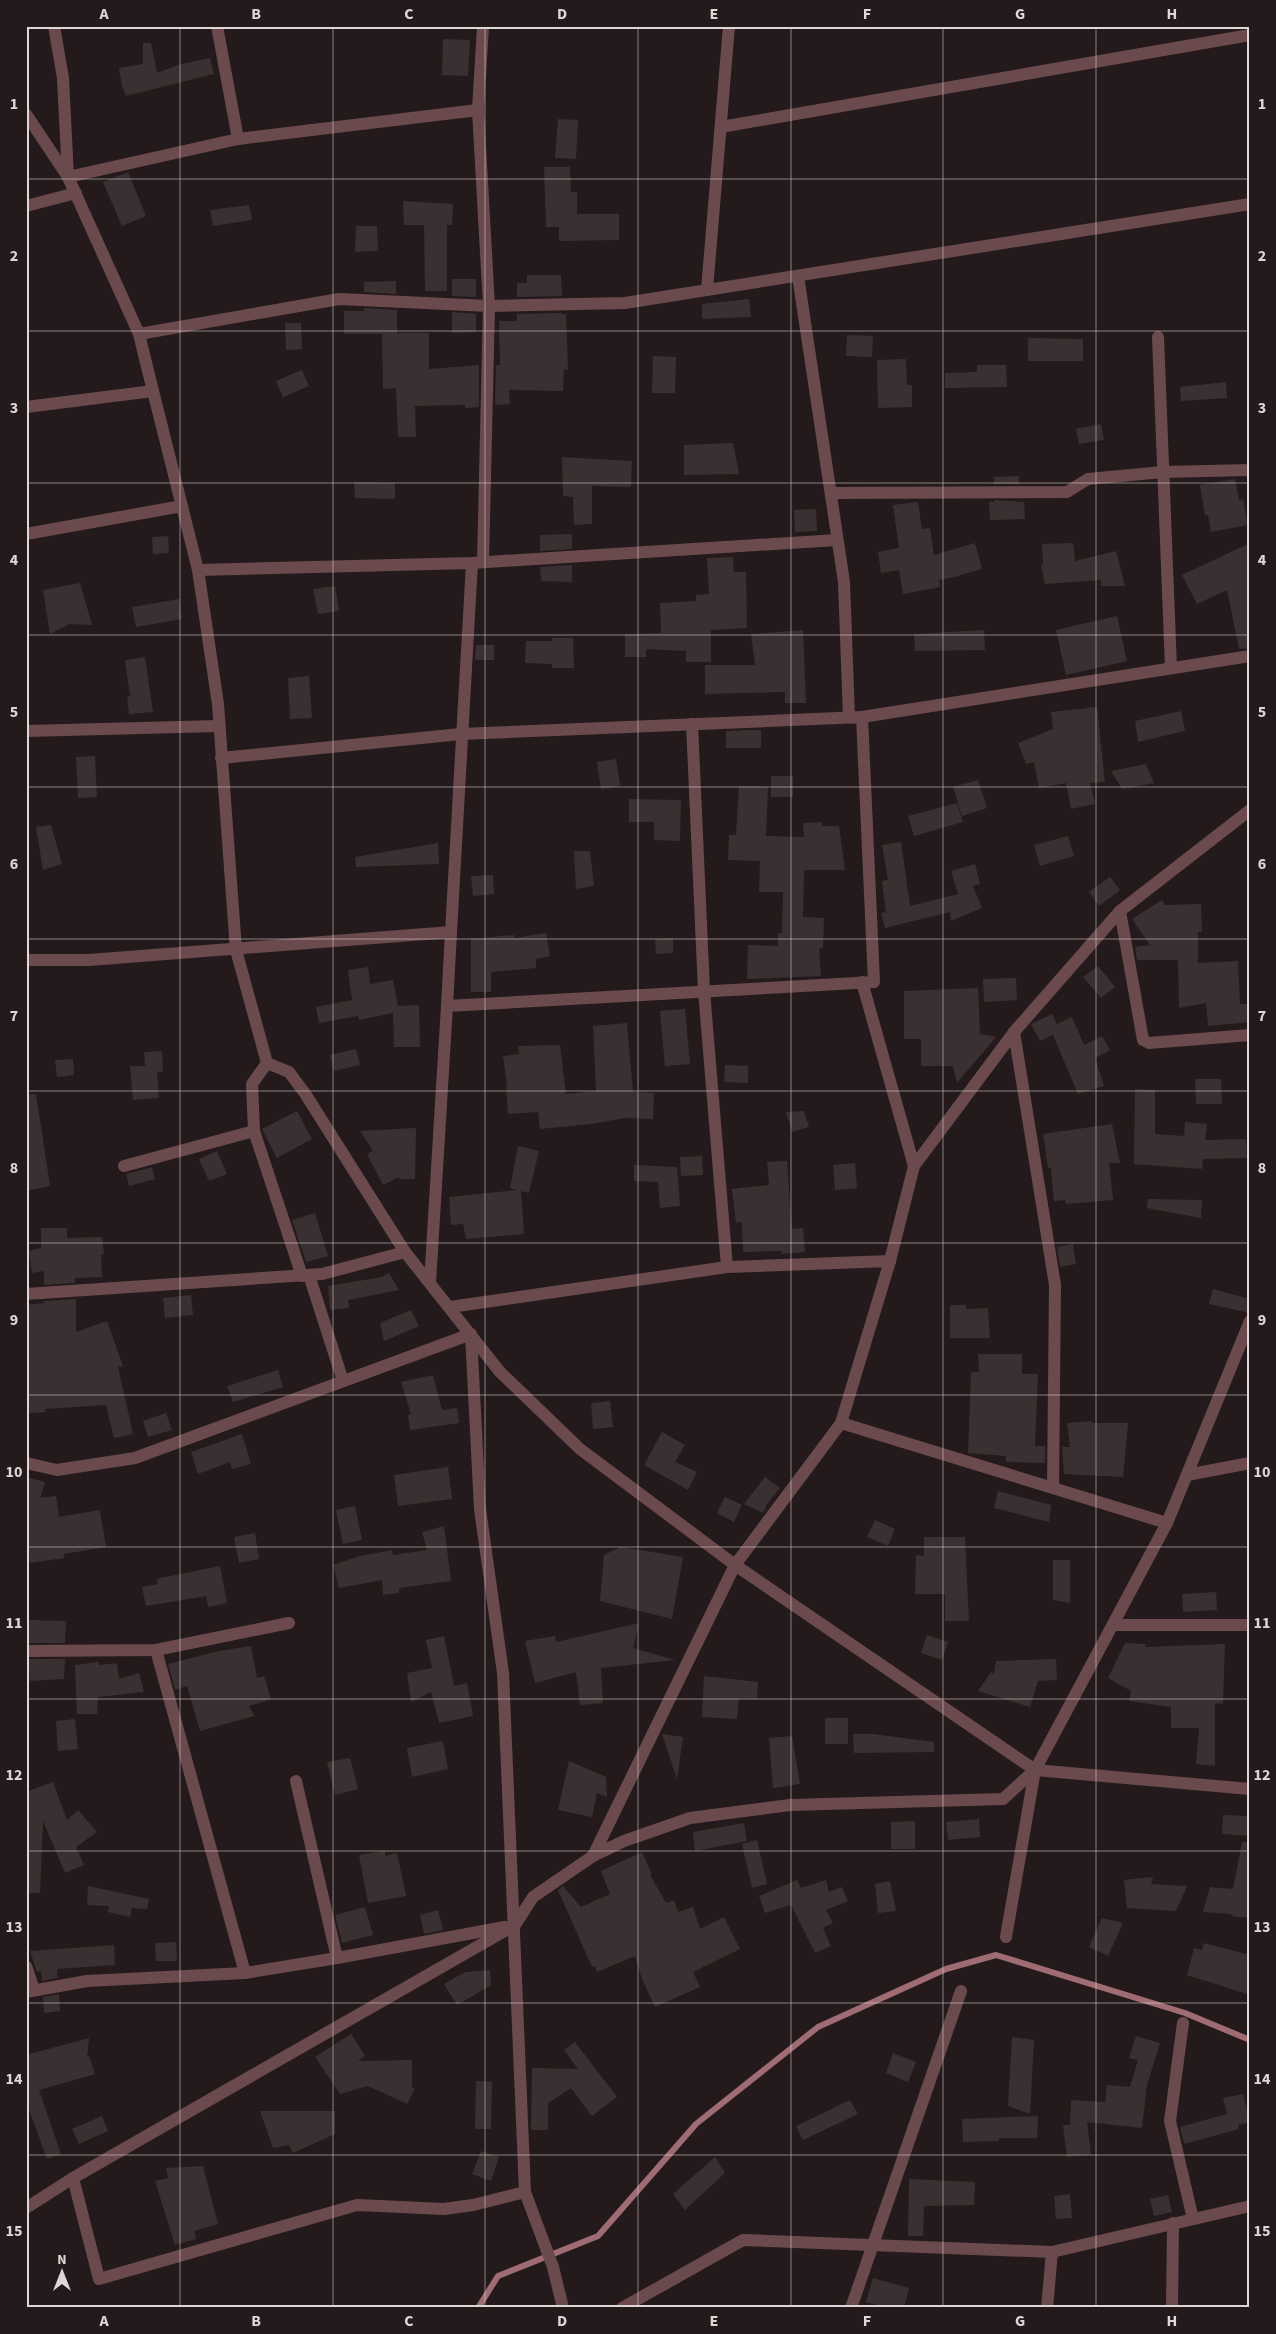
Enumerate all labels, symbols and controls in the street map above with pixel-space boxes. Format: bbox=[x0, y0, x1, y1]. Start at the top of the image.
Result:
text: A bbox=[98, 3, 109, 25]
text: B bbox=[251, 3, 261, 25]
text: C bbox=[404, 3, 414, 25]
text: D bbox=[557, 3, 567, 25]
text: E bbox=[710, 3, 718, 25]
text: F bbox=[863, 3, 871, 25]
text: G bbox=[1015, 3, 1025, 25]
text: H bbox=[1167, 3, 1177, 25]
text: 1 bbox=[10, 93, 18, 115]
text: 1 bbox=[1258, 93, 1266, 115]
text: 2 bbox=[10, 245, 18, 267]
text: 2 bbox=[1258, 245, 1266, 267]
text: 3 bbox=[10, 397, 18, 419]
text: 3 bbox=[1258, 397, 1266, 419]
text: 4 bbox=[10, 549, 19, 571]
text: 4 bbox=[1258, 549, 1267, 571]
text: 5 bbox=[10, 701, 18, 723]
text: 5 bbox=[1258, 701, 1266, 723]
text: 6 bbox=[10, 853, 18, 875]
text: 6 bbox=[1258, 853, 1266, 875]
text: 7 bbox=[10, 1005, 18, 1027]
text: 7 bbox=[1258, 1005, 1266, 1027]
text: 8 bbox=[10, 1157, 18, 1179]
text: 8 bbox=[1258, 1157, 1266, 1179]
text: 9 bbox=[10, 1309, 18, 1331]
text: 9 bbox=[1258, 1309, 1266, 1331]
text: 10 bbox=[6, 1461, 22, 1483]
text: 10 bbox=[1254, 1461, 1270, 1483]
text: 11 bbox=[6, 1612, 22, 1634]
text: 11 bbox=[1254, 1612, 1270, 1634]
text: 12 bbox=[6, 1764, 22, 1786]
text: 12 bbox=[1254, 1764, 1270, 1786]
text: 13 bbox=[6, 1916, 22, 1938]
text: 13 bbox=[1254, 1916, 1270, 1938]
text: 14 bbox=[6, 2068, 23, 2090]
text: 14 bbox=[1254, 2068, 1271, 2090]
text: 15 bbox=[6, 2220, 22, 2242]
text: 15 bbox=[1254, 2220, 1270, 2242]
north arrow bbox=[38, 2246, 88, 2296]
text: N bbox=[57, 2250, 67, 2270]
text: A bbox=[98, 2310, 109, 2332]
text: B bbox=[251, 2310, 261, 2332]
text: C bbox=[404, 2310, 414, 2332]
text: D bbox=[557, 2310, 567, 2332]
text: E bbox=[710, 2310, 718, 2332]
text: F bbox=[863, 2310, 871, 2332]
text: G bbox=[1015, 2310, 1025, 2332]
text: H bbox=[1167, 2310, 1177, 2332]

